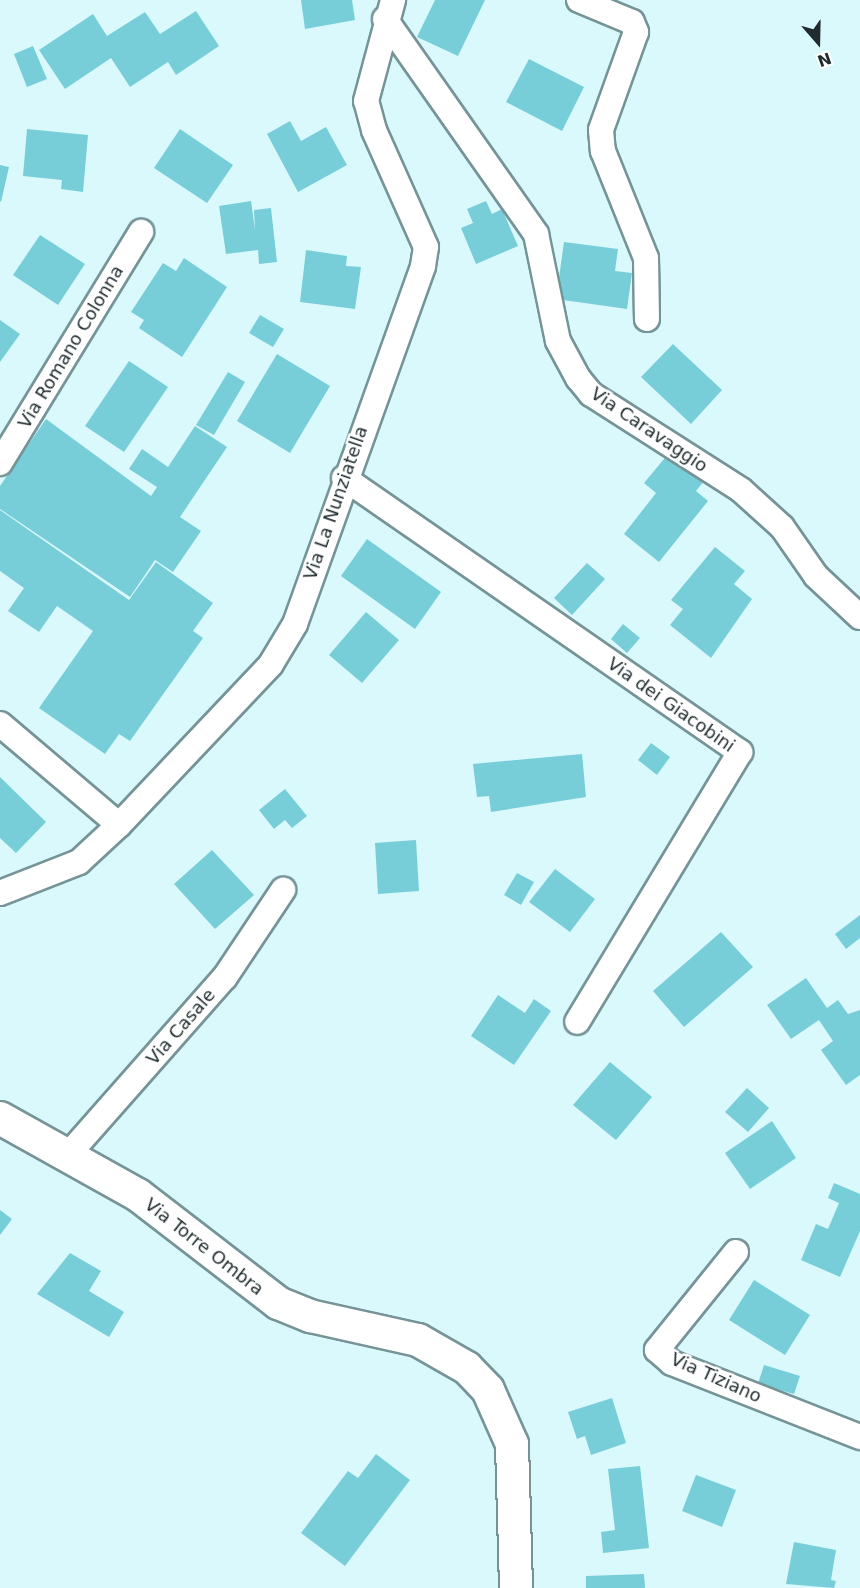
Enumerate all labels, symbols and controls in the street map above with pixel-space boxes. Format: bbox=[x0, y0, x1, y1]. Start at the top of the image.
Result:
north arrow bbox=[788, 12, 848, 72]
text: N bbox=[815, 48, 834, 71]
street label: Via Romano Colonna bbox=[14, 261, 128, 433]
street label: Via Caravaggio bbox=[586, 383, 712, 477]
street label: Via La Nunziatella bbox=[300, 423, 372, 583]
street label: Via dei Giacobini bbox=[603, 653, 739, 757]
street label: Via Casale bbox=[142, 985, 220, 1069]
street label: Via Torre Ombra bbox=[140, 1194, 268, 1300]
street label: Via Tiziano bbox=[667, 1348, 765, 1408]

